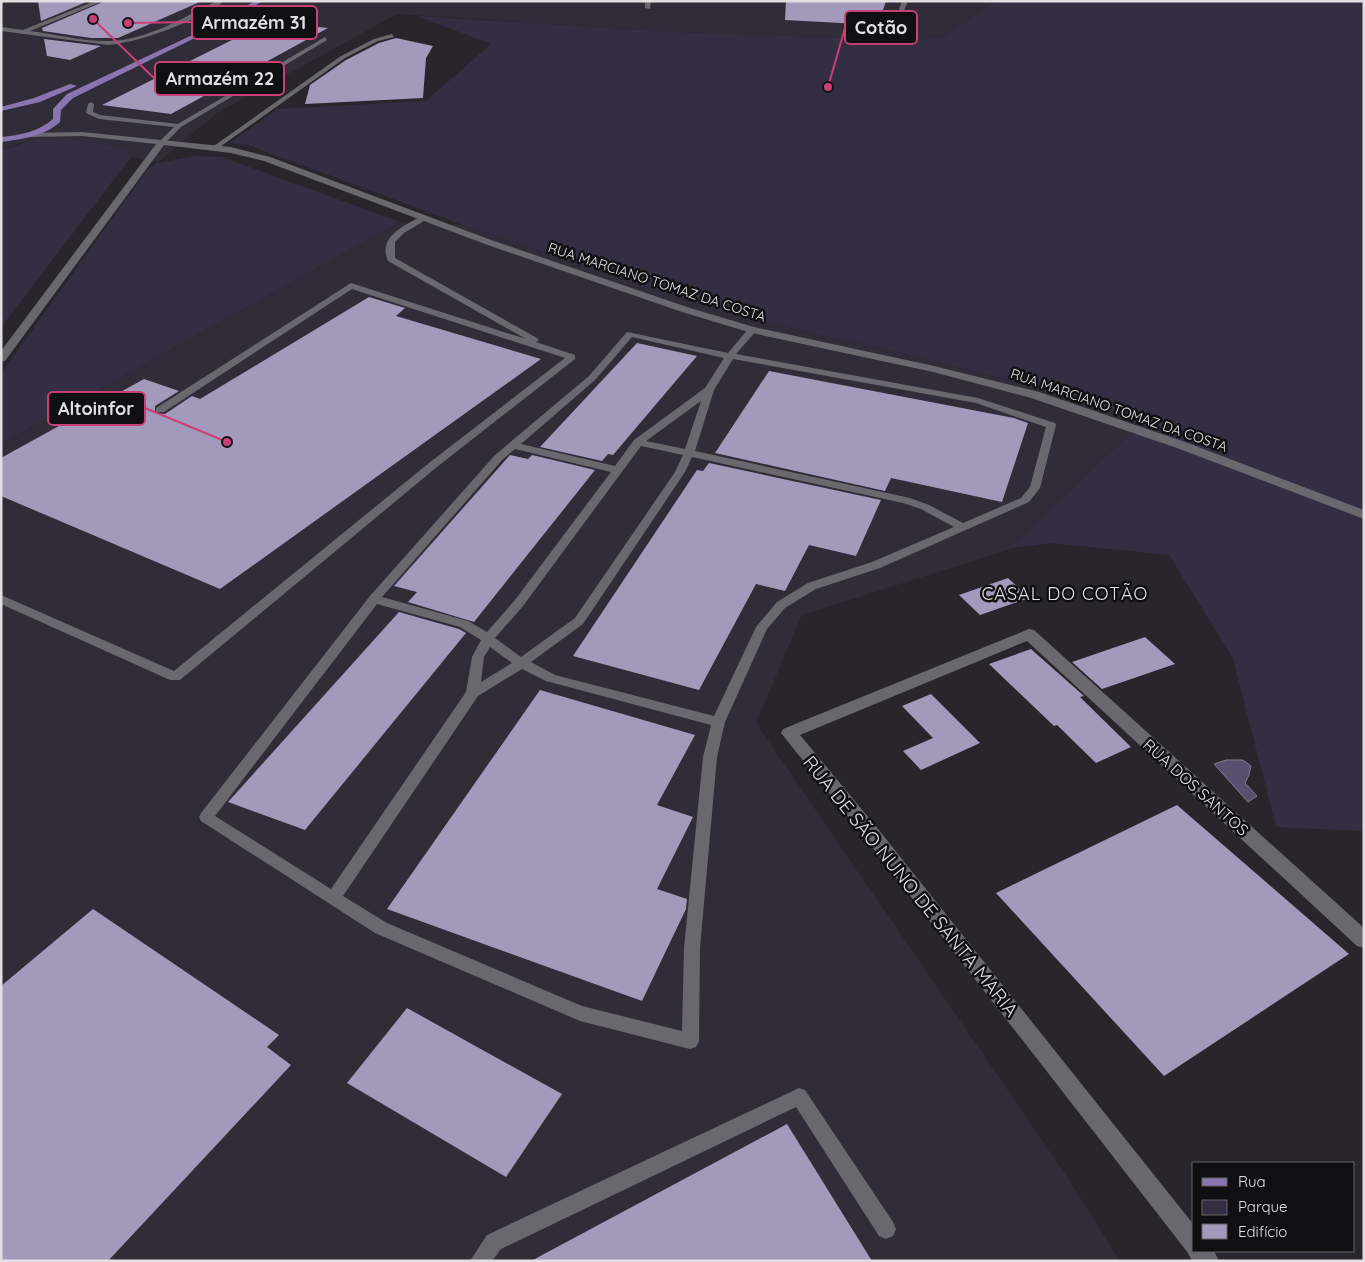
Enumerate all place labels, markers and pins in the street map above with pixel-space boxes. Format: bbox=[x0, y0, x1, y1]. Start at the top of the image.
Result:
callout: Armazém 31 bbox=[192, 6, 317, 39]
callout: Cotão bbox=[845, 11, 917, 44]
callout: Armazém 22 bbox=[155, 62, 284, 95]
callout: Altoinfor bbox=[48, 392, 145, 425]

